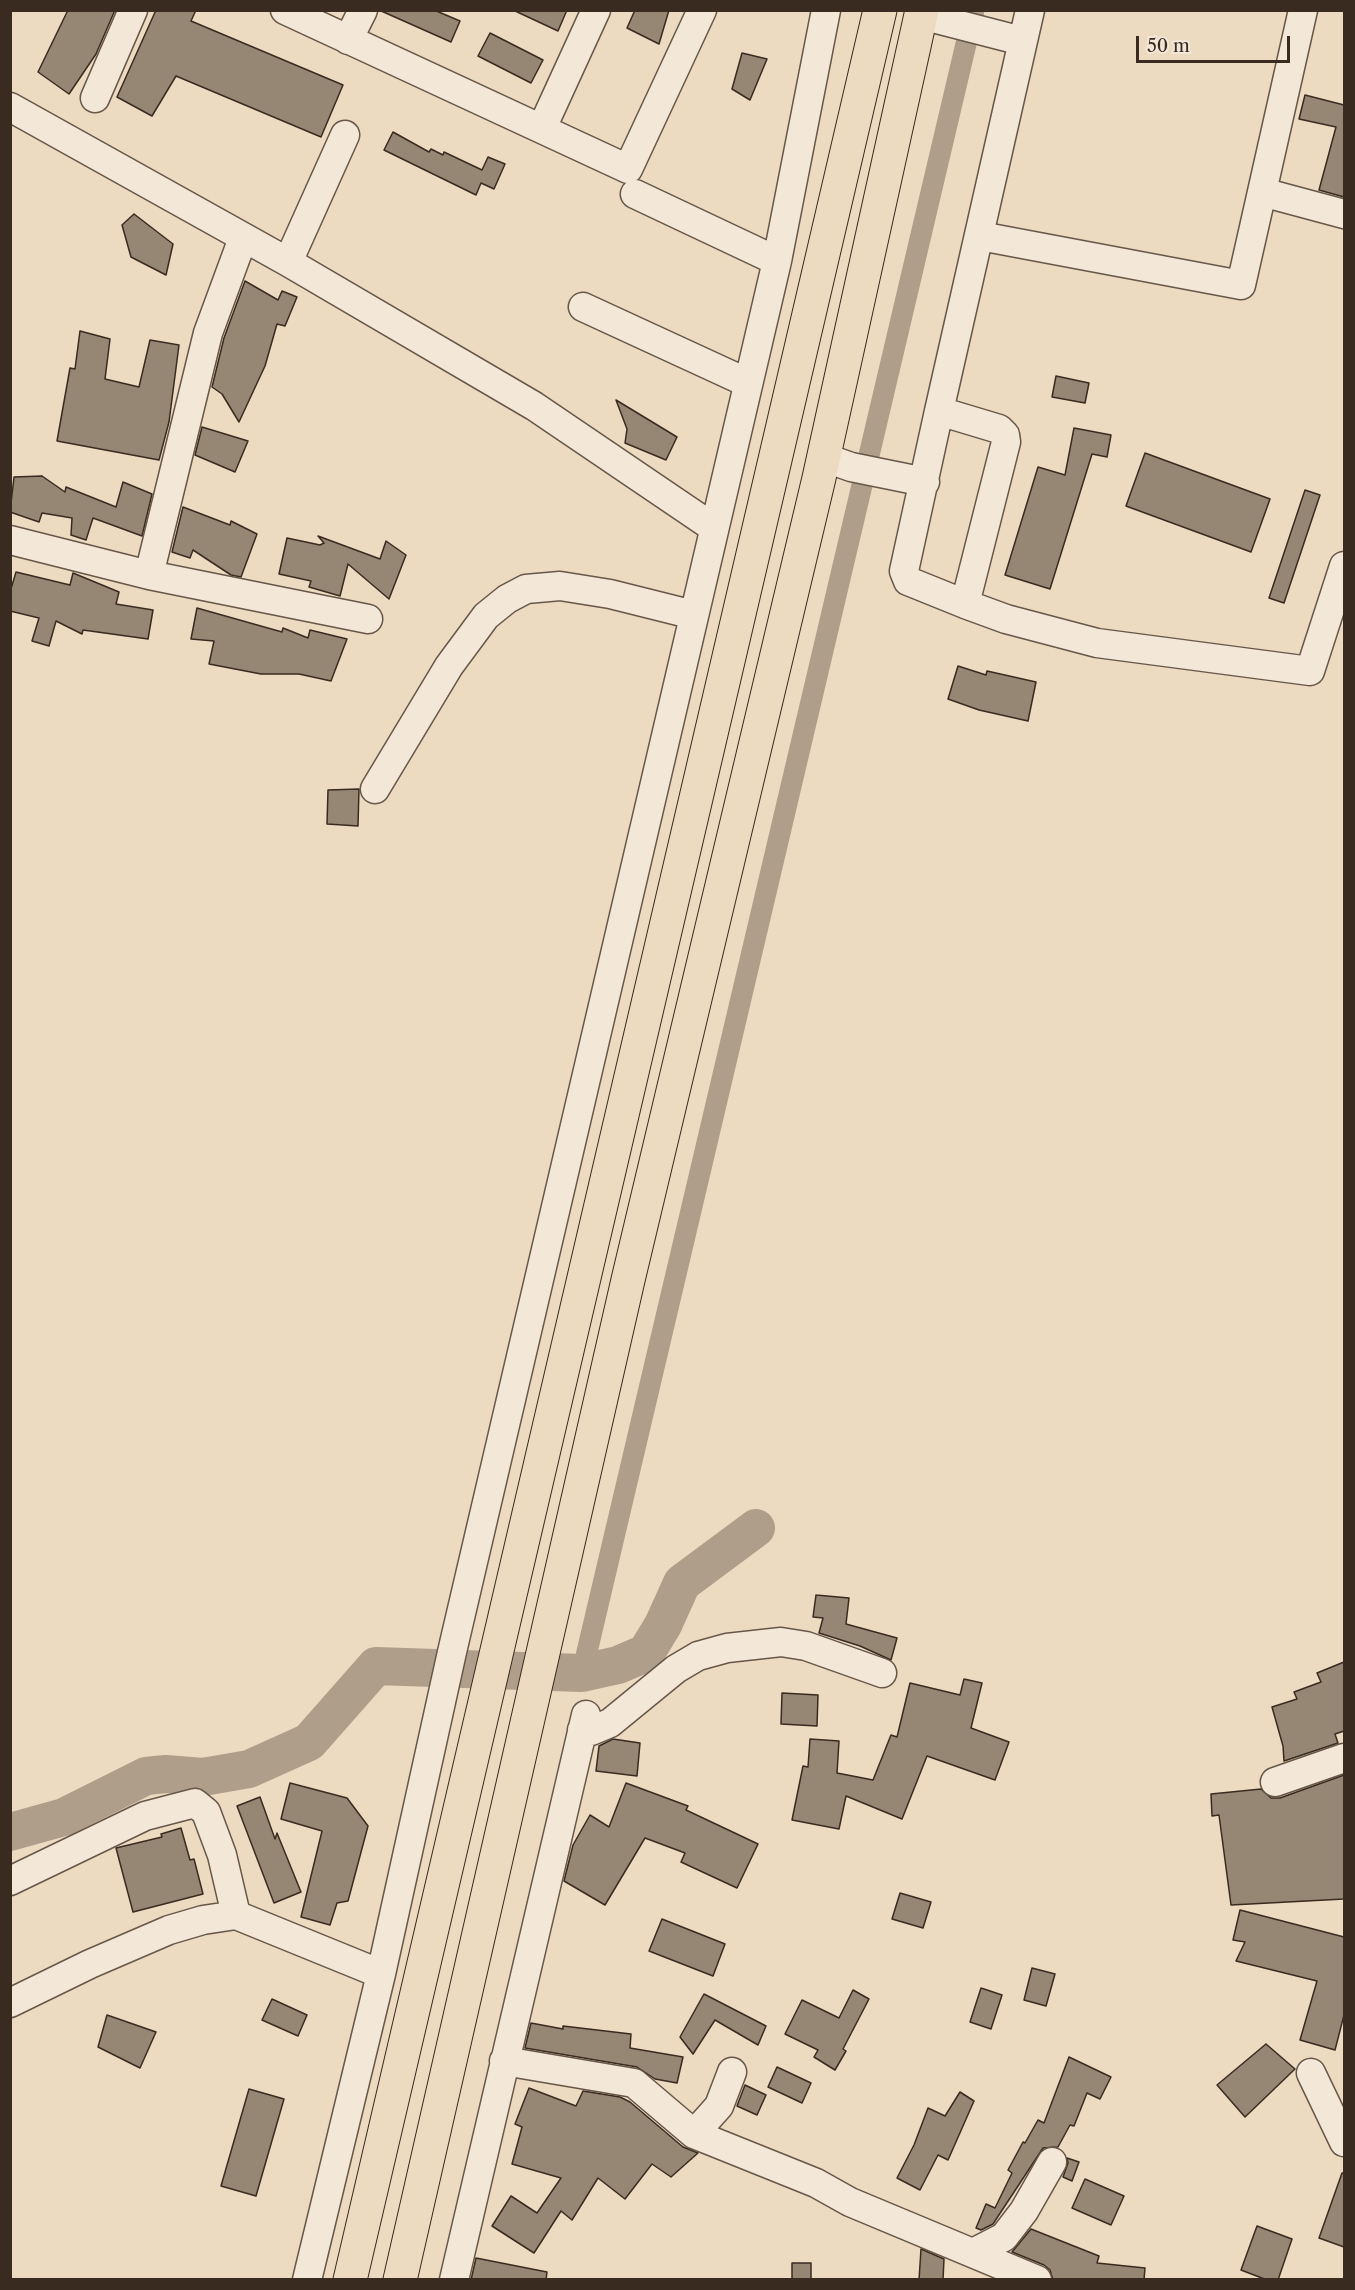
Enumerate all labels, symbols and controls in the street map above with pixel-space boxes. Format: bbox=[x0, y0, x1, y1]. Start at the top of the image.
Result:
scale bar bbox=[1139, 24, 1294, 62]
text: 50 m bbox=[1147, 35, 1190, 57]

